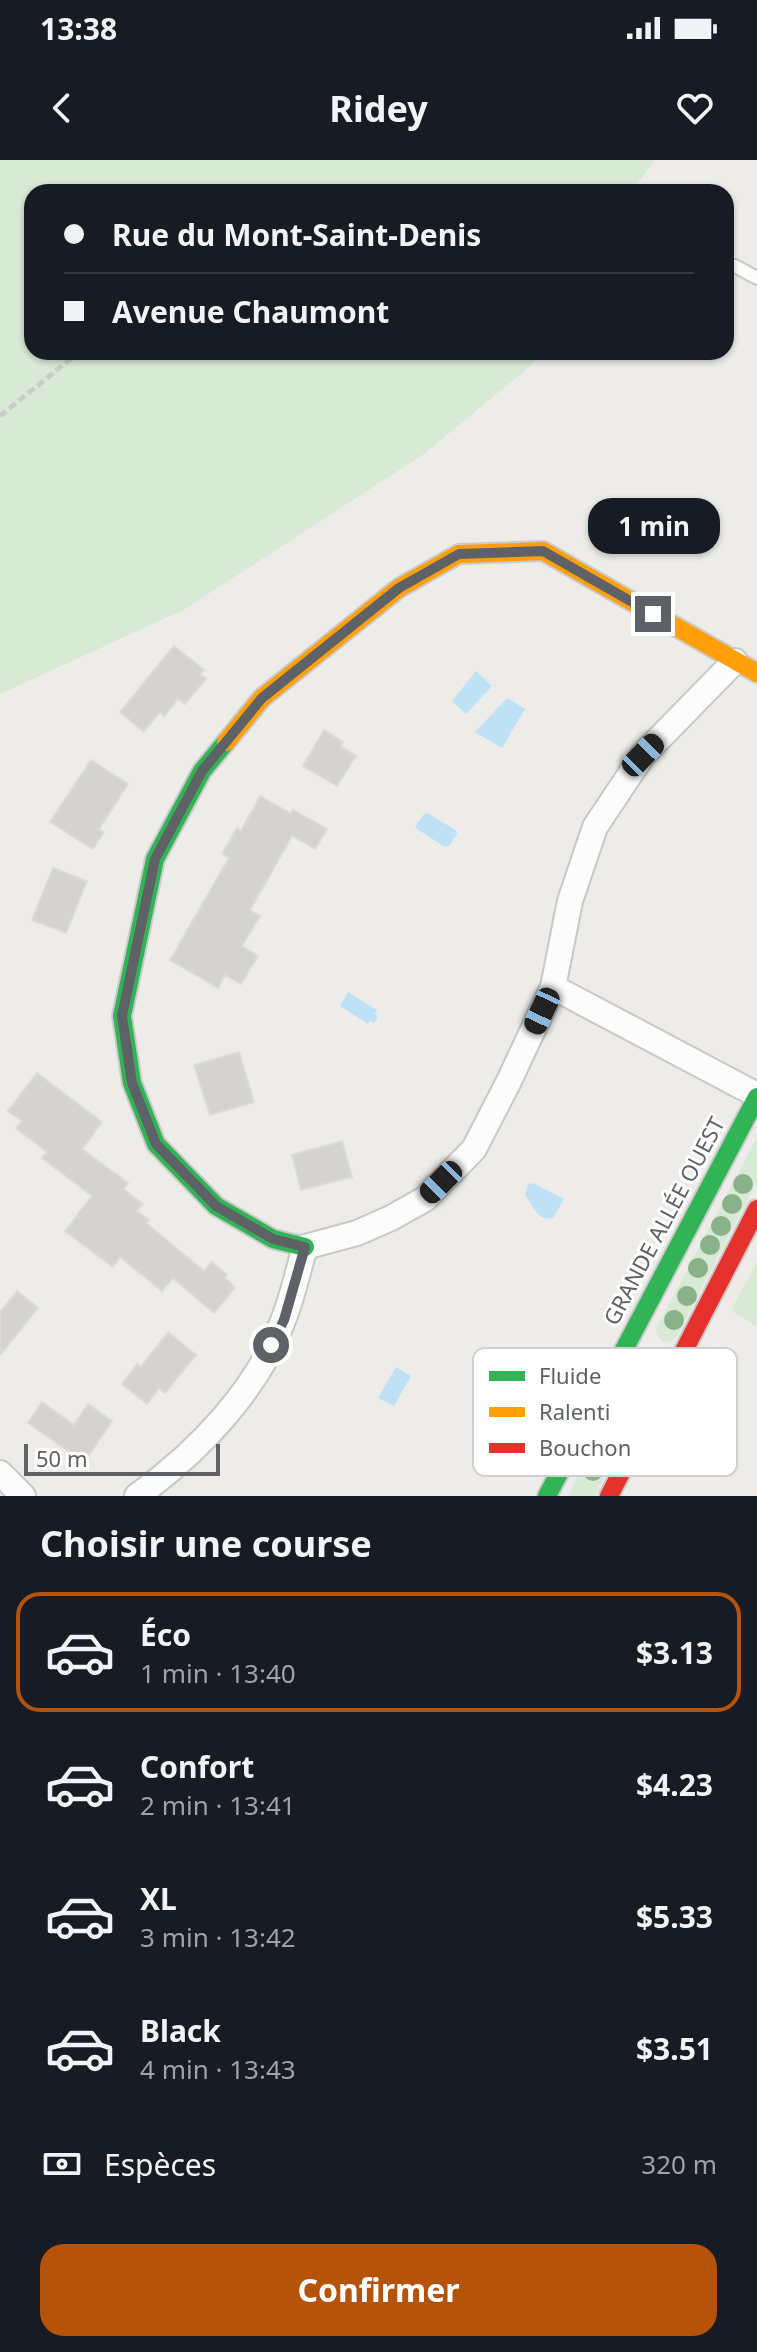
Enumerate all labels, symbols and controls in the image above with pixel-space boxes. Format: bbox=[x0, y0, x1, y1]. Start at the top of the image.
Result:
text: 13:38 bbox=[40, 8, 117, 49]
text: Ridey bbox=[329, 84, 428, 133]
icon: back bbox=[40, 86, 84, 130]
icon: heart bbox=[673, 86, 717, 130]
text: Rue du Mont-Saint-Denis bbox=[112, 214, 481, 255]
text: Avenue Chaumont bbox=[112, 291, 389, 332]
callout: 1 min bbox=[587, 498, 719, 554]
text: 1 min bbox=[618, 508, 690, 544]
route end bbox=[635, 596, 671, 632]
car bbox=[618, 729, 668, 781]
car bbox=[521, 984, 563, 1038]
street label: GRANDE ALLÉE OUEST bbox=[596, 1111, 731, 1330]
car bbox=[416, 1157, 466, 1207]
route start bbox=[253, 1327, 289, 1363]
legend bbox=[473, 1348, 737, 1476]
text: Fluide bbox=[539, 1360, 601, 1390]
text: Ralenti bbox=[539, 1396, 610, 1426]
text: Bouchon bbox=[539, 1432, 631, 1462]
scale bar bbox=[24, 1440, 220, 1476]
text: 50 m bbox=[36, 1443, 87, 1473]
text: Choisir une course bbox=[40, 1519, 372, 1568]
text: Éco bbox=[140, 1614, 191, 1655]
icon: car bbox=[44, 1616, 116, 1688]
text: $3.13 bbox=[636, 1632, 713, 1673]
text: 1 min · 13:40 bbox=[140, 1655, 296, 1691]
text: Confort bbox=[140, 1746, 254, 1787]
icon: car bbox=[44, 1748, 116, 1820]
text: $4.23 bbox=[636, 1764, 713, 1805]
text: 2 min · 13:41 bbox=[140, 1787, 296, 1823]
text: XL bbox=[140, 1878, 177, 1919]
icon: car bbox=[44, 1880, 116, 1952]
text: $5.33 bbox=[636, 1896, 713, 1937]
text: 3 min · 13:42 bbox=[140, 1919, 296, 1955]
text: Black bbox=[140, 2010, 221, 2051]
icon: car bbox=[44, 2012, 116, 2084]
text: $3.51 bbox=[636, 2028, 713, 2069]
text: 4 min · 13:43 bbox=[140, 2051, 296, 2087]
icon: cash bbox=[40, 2142, 84, 2186]
text: Espèces bbox=[104, 2144, 216, 2185]
text: 320 m bbox=[641, 2146, 717, 2182]
button: Confirmer bbox=[40, 2244, 717, 2336]

